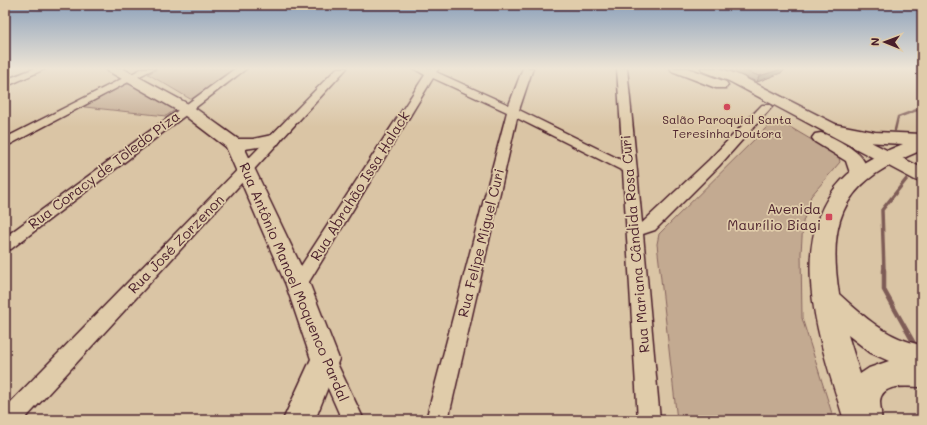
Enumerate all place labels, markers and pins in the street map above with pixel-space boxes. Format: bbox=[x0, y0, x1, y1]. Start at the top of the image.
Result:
marker: Salão Paroquial Santa Teresinha Doutora bbox=[722, 102, 732, 112]
place label: Salão Paroquial Santa Teresinha Doutora bbox=[662, 111, 792, 141]
place label: Avenida Maurílio Biagi bbox=[727, 199, 821, 234]
marker: Avenida Maurílio Biagi bbox=[824, 212, 834, 222]

